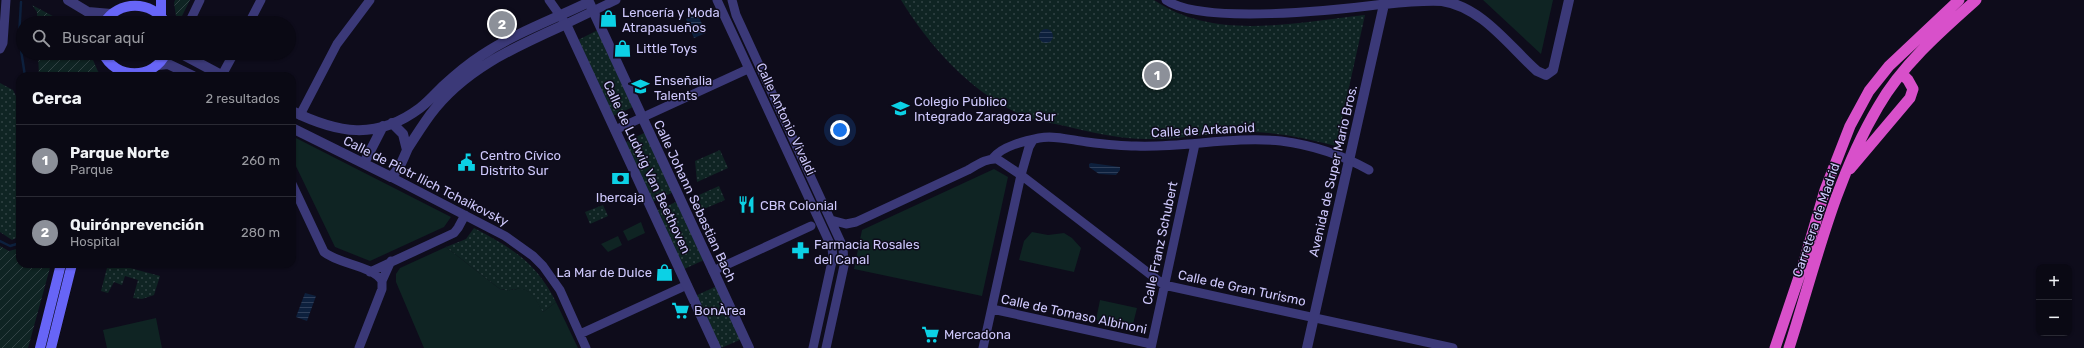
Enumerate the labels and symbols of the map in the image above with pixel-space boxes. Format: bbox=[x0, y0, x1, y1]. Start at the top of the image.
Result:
place label: Lencería y Moda Atrapasueños bbox=[622, 5, 720, 35]
pin: 2 bbox=[489, 9, 515, 39]
shop icon: Lencería y Moda Atrapasueños bbox=[599, 9, 619, 29]
shop icon: Little Toys bbox=[613, 38, 633, 58]
place label: Little Toys bbox=[636, 41, 697, 56]
street label: Calle Antonio Vivaldi bbox=[753, 60, 819, 178]
pin: 1 bbox=[1144, 60, 1170, 90]
place label: Enseñalia Talents bbox=[654, 73, 712, 103]
school or university icon: Enseñalia Talents bbox=[631, 77, 651, 97]
street label: Calle de Ludwig Van Beethoven bbox=[599, 78, 694, 256]
street label: Avenida de Super Mario Bros. bbox=[1306, 84, 1360, 258]
place label: Colegio Público Integrado Zaragoza Sur bbox=[914, 94, 1056, 125]
school or university icon: Colegio Público Integrado Zaragoza Sur bbox=[891, 98, 911, 118]
street label: Calle Johann Sebastian Bach bbox=[651, 118, 739, 284]
your location bbox=[830, 120, 850, 140]
street label: Calle de Arkanoid bbox=[1151, 120, 1255, 140]
street label: Calle de Piotr Ilich Tchaikovsky bbox=[341, 133, 511, 229]
place label: Centro Cívico Distrito Sur bbox=[480, 148, 561, 178]
public building icon: Centro Cívico Distrito Sur bbox=[457, 152, 477, 172]
street label: Carretera de Madrid bbox=[1789, 161, 1843, 279]
bank icon: Ibercaja bbox=[610, 168, 630, 188]
street label: Calle Franz Schubert bbox=[1140, 180, 1180, 306]
place label: Ibercaja bbox=[596, 190, 644, 205]
restaurant icon: CBR Colonial bbox=[737, 195, 757, 215]
place label: CBR Colonial bbox=[760, 198, 837, 213]
place label: Farmacia Rosales del Canal bbox=[814, 237, 920, 267]
pharmacy icon: Farmacia Rosales del Canal bbox=[791, 241, 811, 261]
shop icon: La Mar de Dulce bbox=[655, 262, 675, 282]
place label: La Mar de Dulce bbox=[556, 265, 652, 280]
street label: Calle de Gran Turismo bbox=[1177, 267, 1307, 309]
street label: Calle de Tomaso Albinoni bbox=[1000, 291, 1148, 337]
supermarket icon: BonÀrea bbox=[671, 300, 691, 320]
place label: BonÀrea bbox=[694, 303, 746, 318]
supermarket icon: Mercadona bbox=[921, 324, 941, 344]
place label: Mercadona bbox=[944, 327, 1011, 342]

